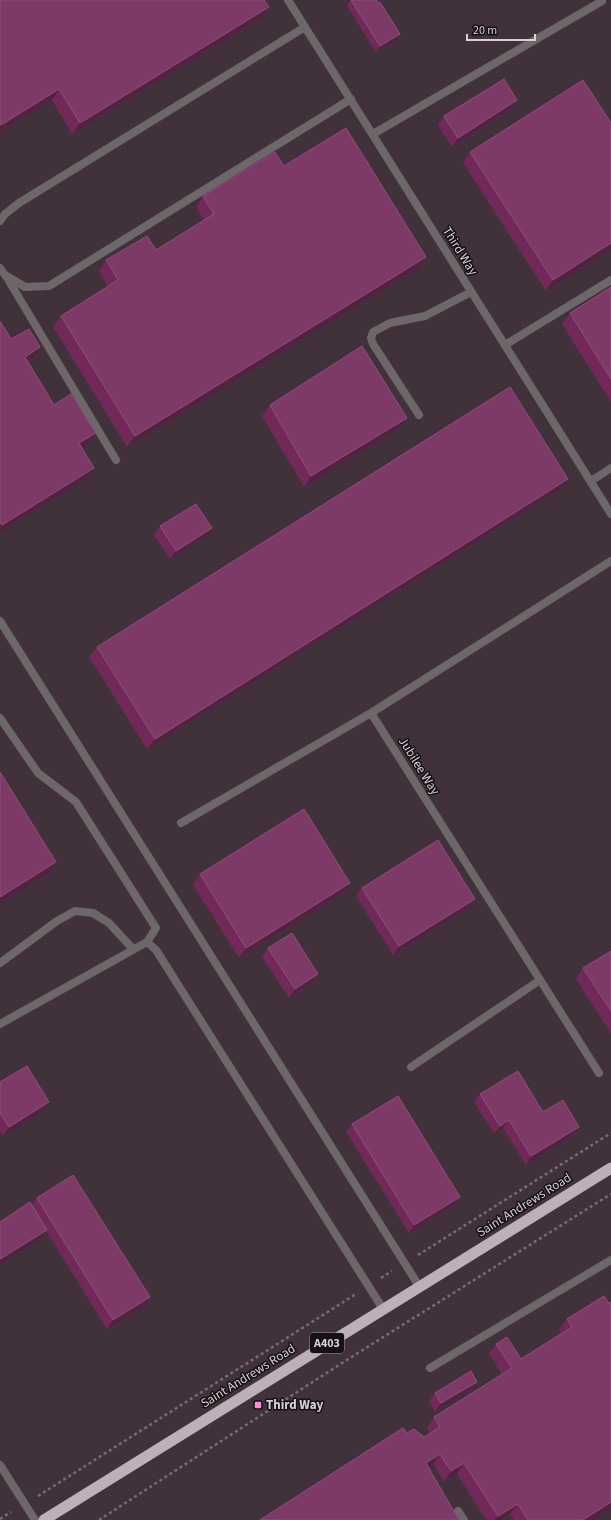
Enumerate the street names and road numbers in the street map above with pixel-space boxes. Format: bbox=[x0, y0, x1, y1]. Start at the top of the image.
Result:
street label: Third Way bbox=[438, 223, 482, 279]
street label: Jubilee Way bbox=[394, 734, 444, 798]
street label: Saint Andrews Road bbox=[473, 1169, 575, 1241]
road number: A403 bbox=[310, 1333, 344, 1353]
street label: Saint Andrews Road bbox=[197, 1340, 299, 1412]

